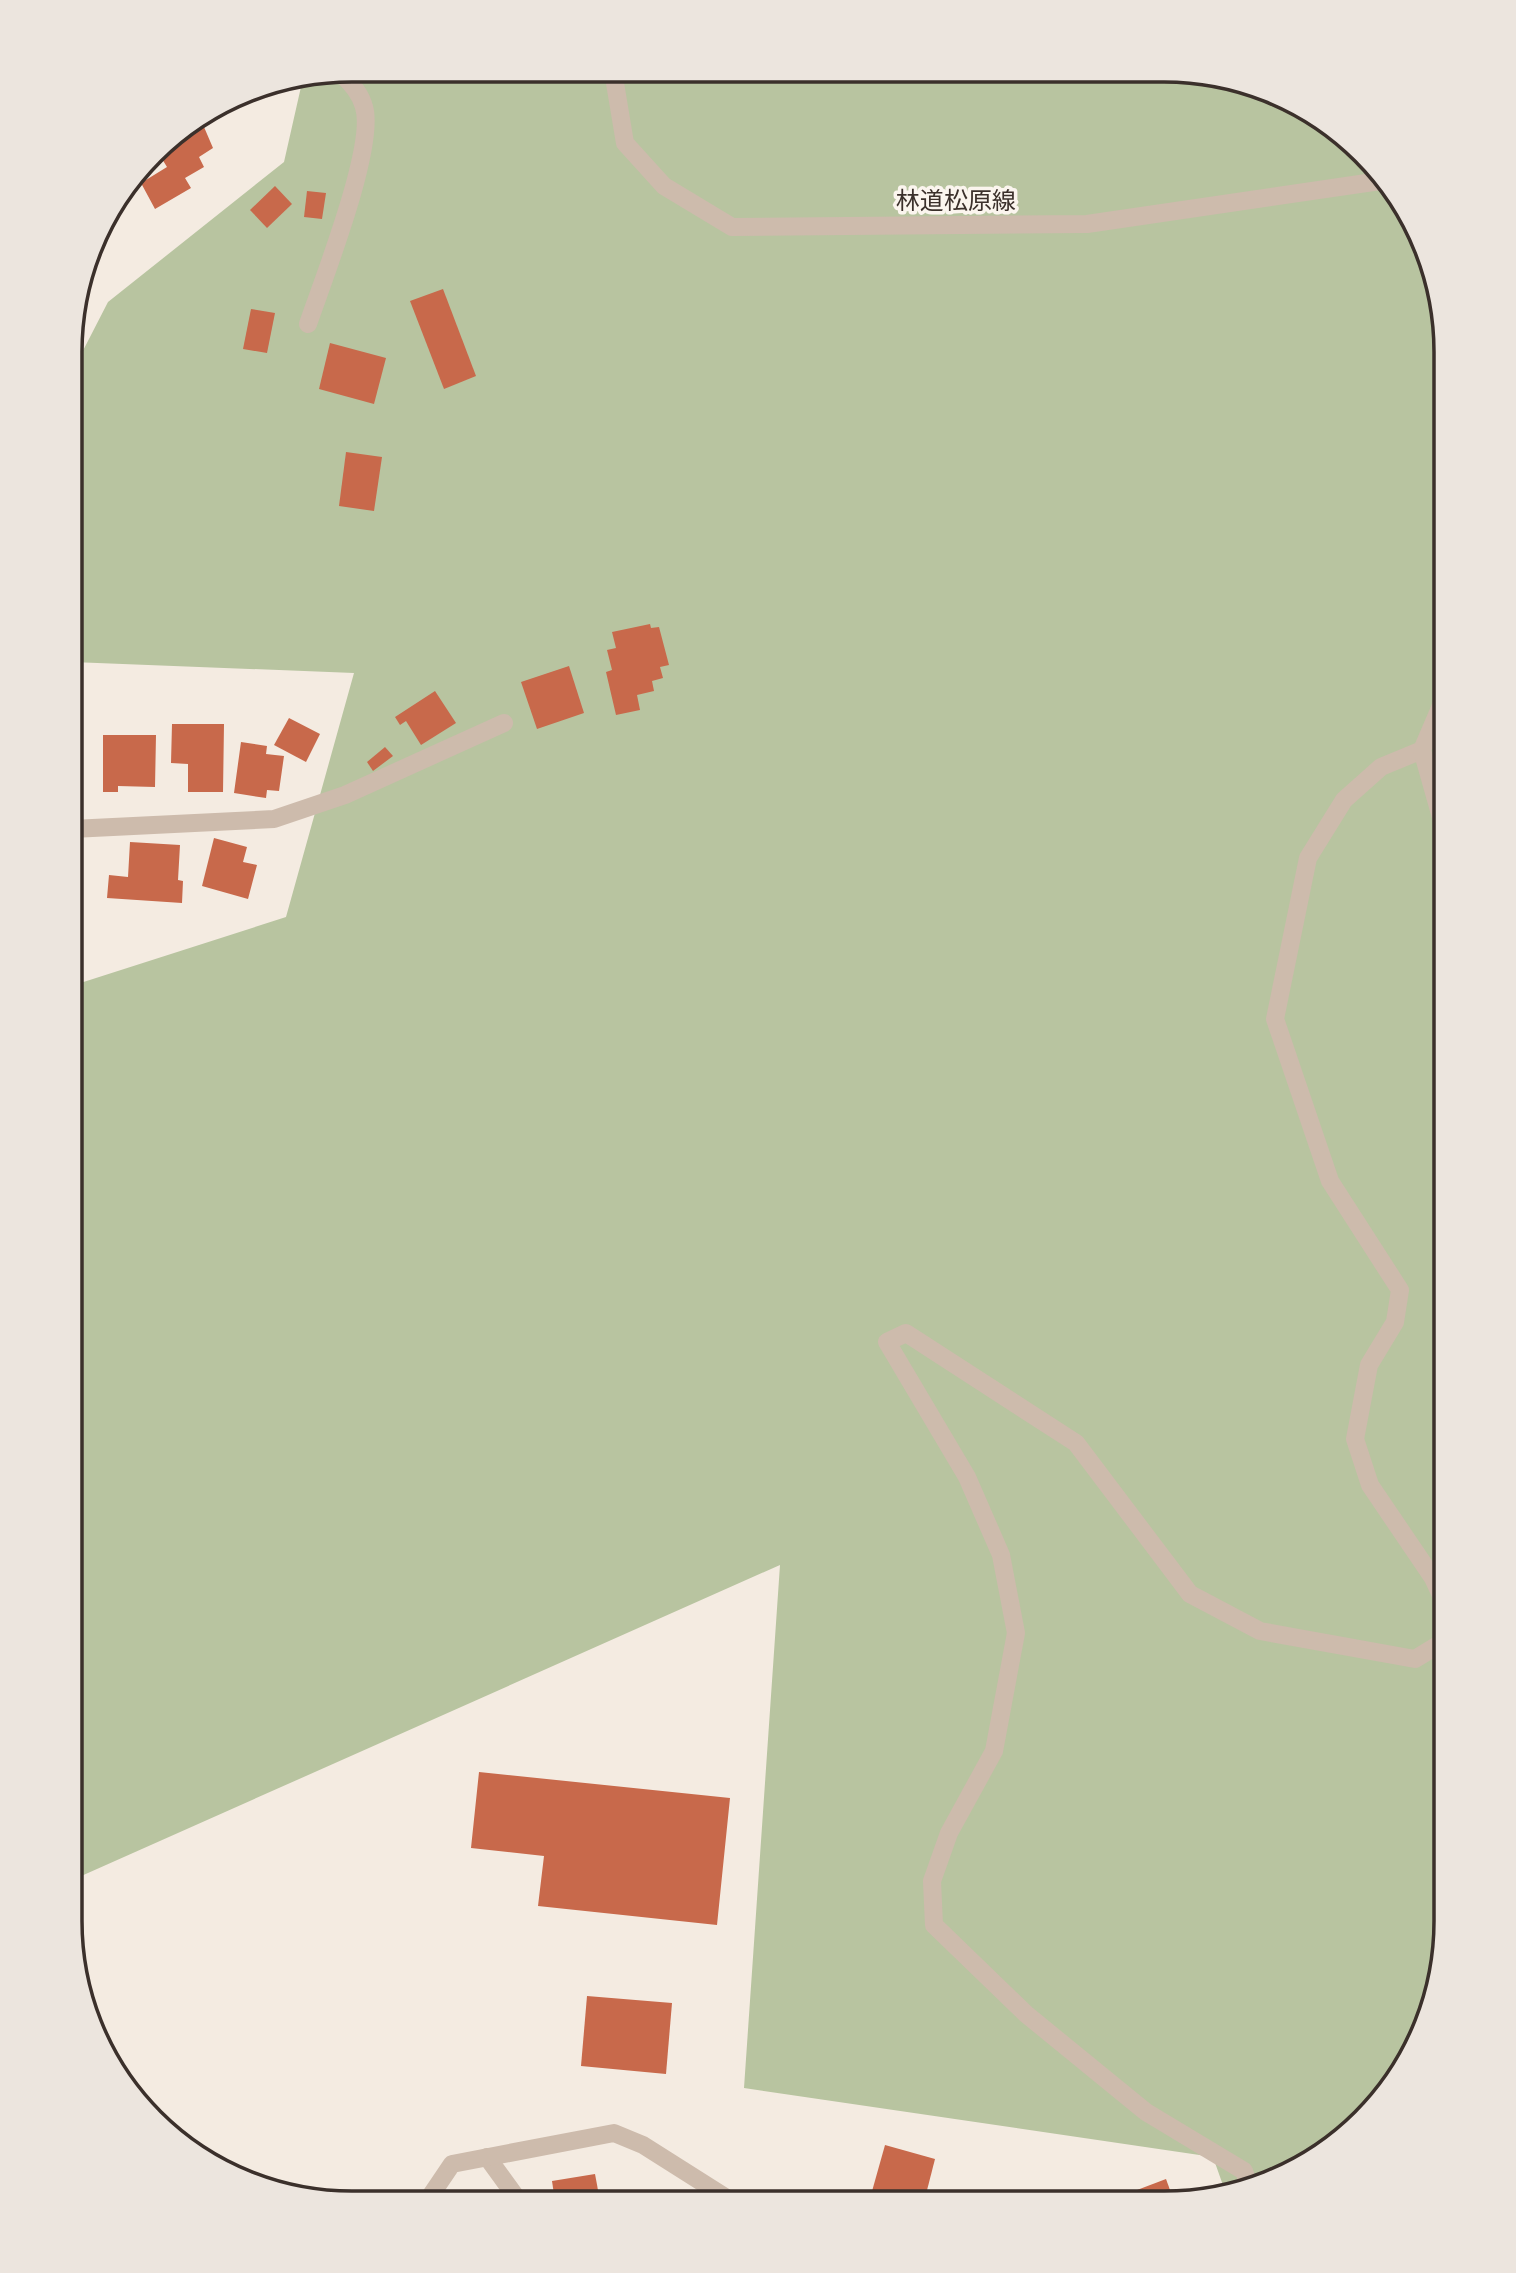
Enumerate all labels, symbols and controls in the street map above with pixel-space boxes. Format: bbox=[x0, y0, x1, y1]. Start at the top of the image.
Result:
street label: 林道松原線 bbox=[896, 186, 1016, 215]

